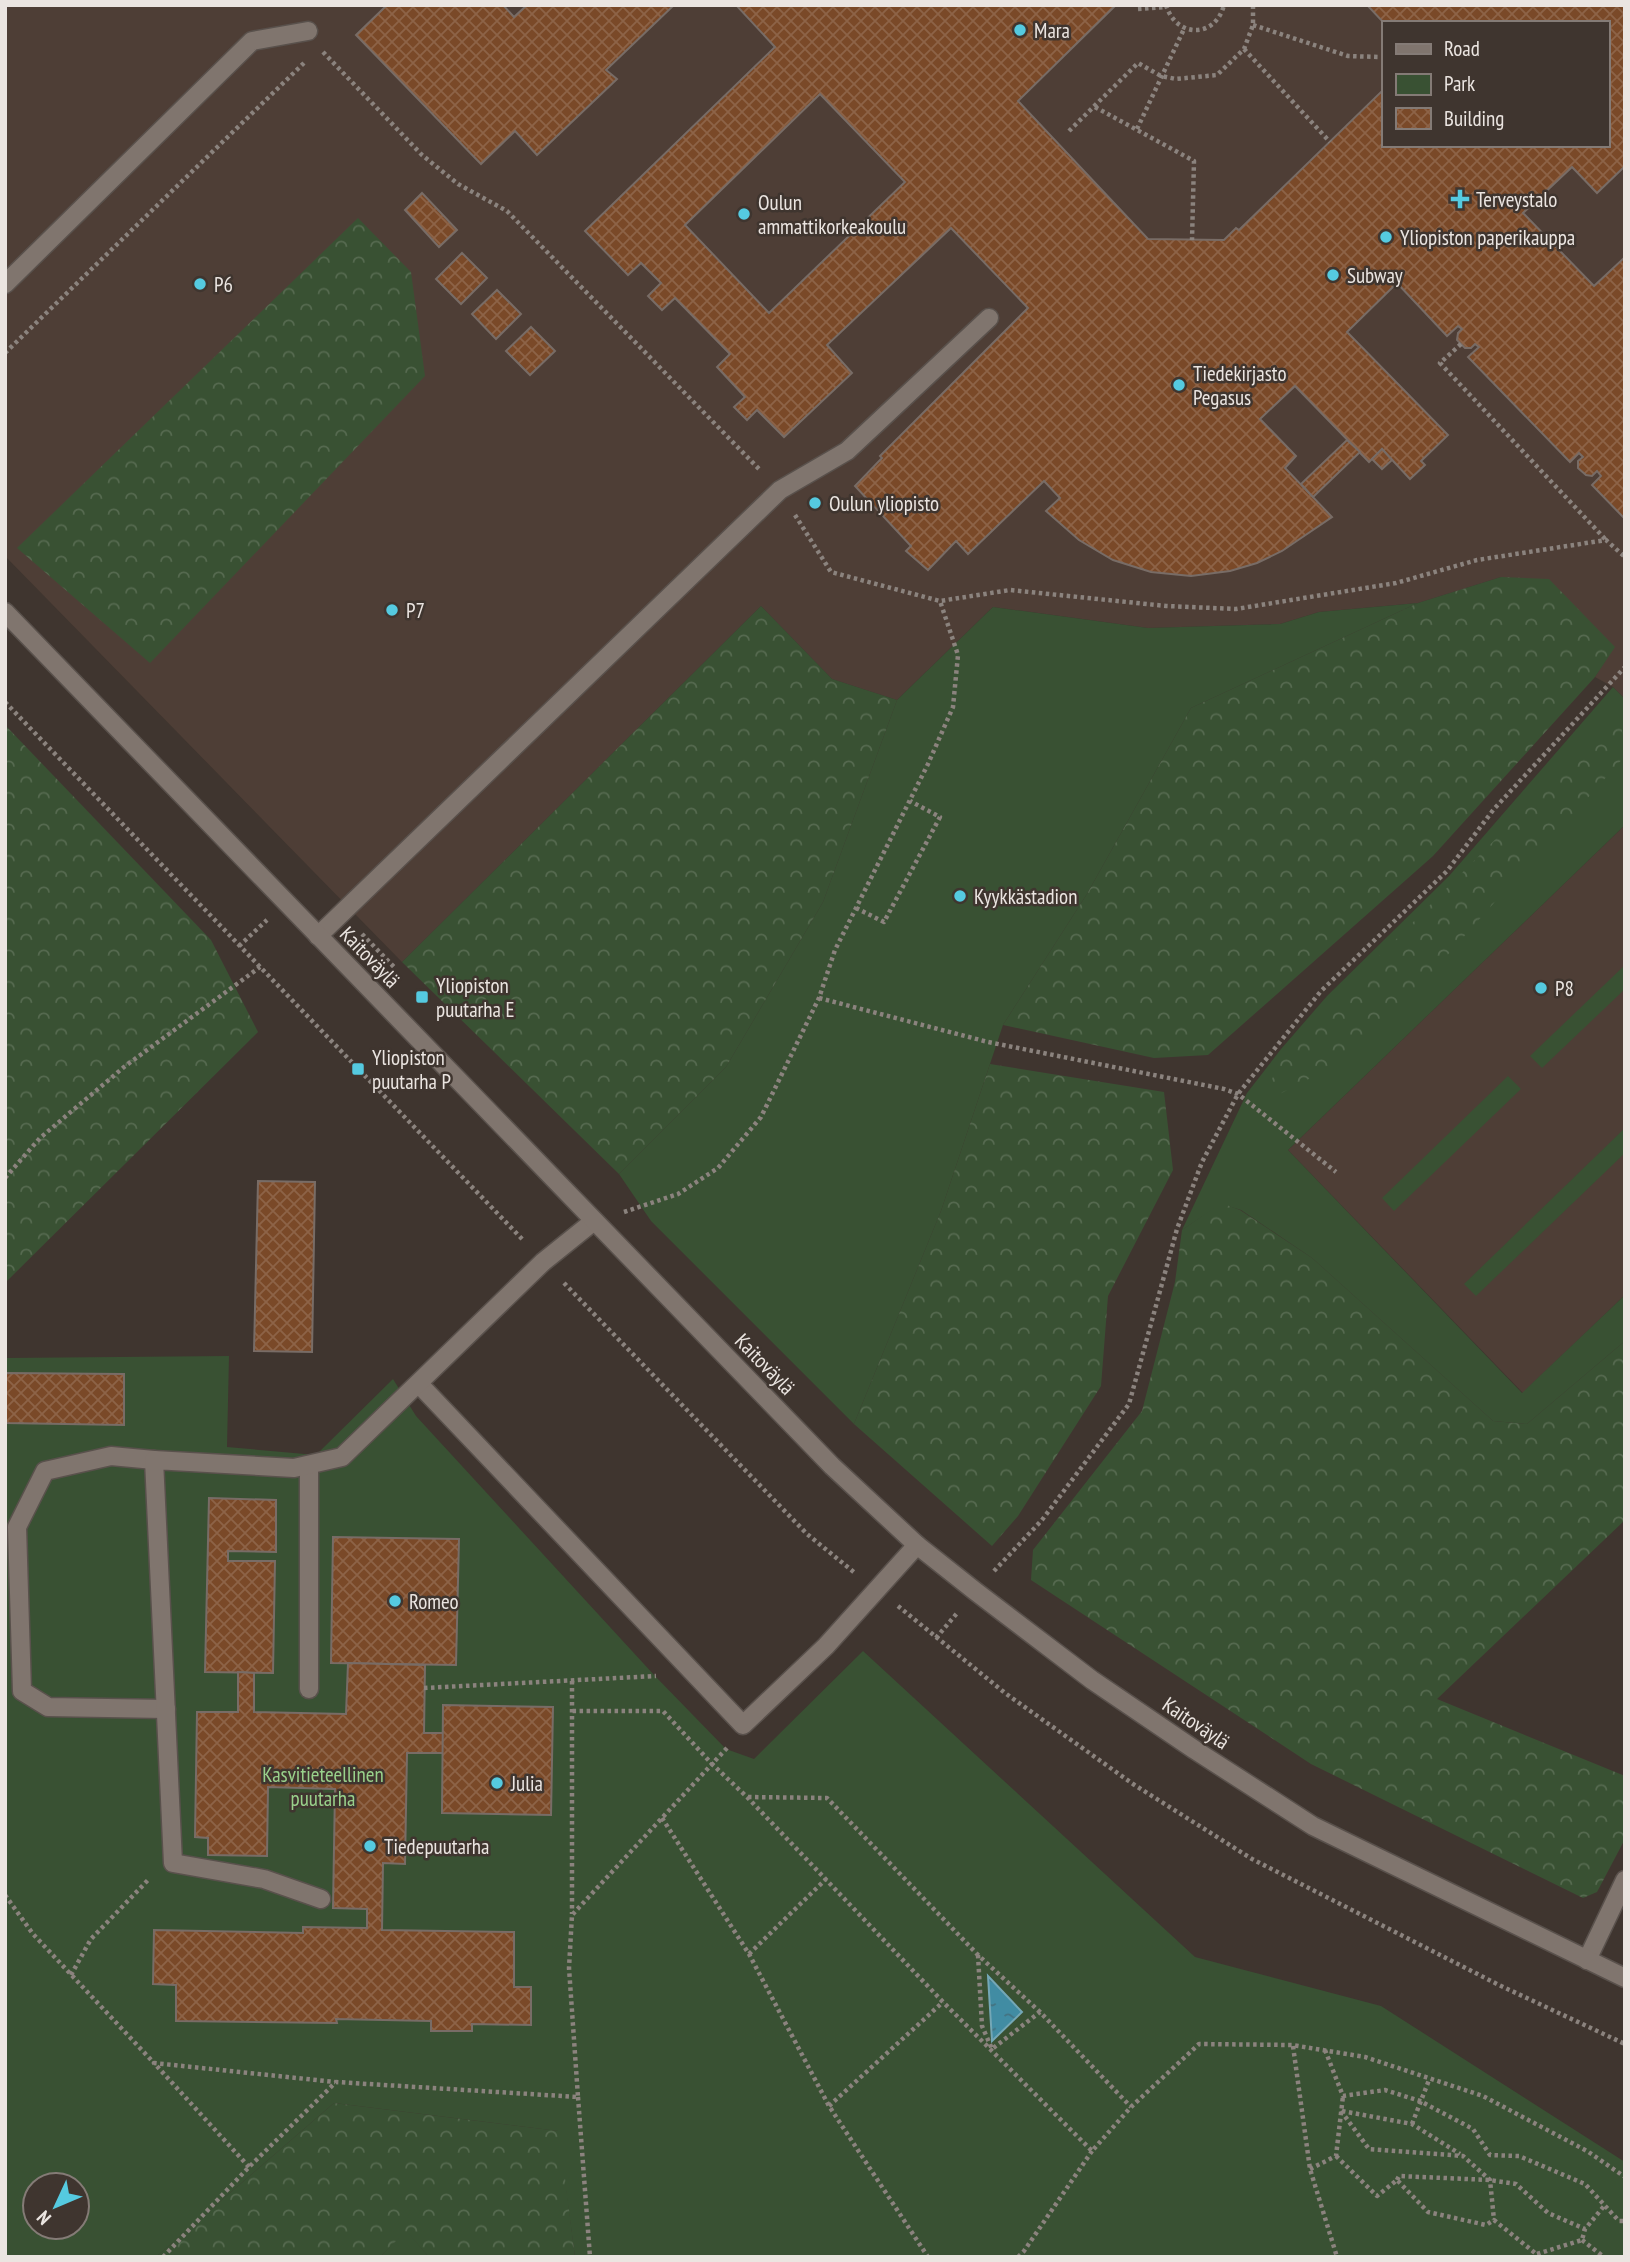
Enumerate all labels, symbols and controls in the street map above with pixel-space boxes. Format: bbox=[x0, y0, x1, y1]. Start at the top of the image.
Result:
place label: Mara bbox=[1034, 17, 1070, 44]
legend bbox=[1382, 21, 1609, 147]
marker: Mara bbox=[1012, 22, 1028, 38]
text: Road bbox=[1444, 35, 1480, 62]
text: Park bbox=[1444, 70, 1475, 97]
text: Building bbox=[1444, 105, 1504, 132]
place label: Terveystalo bbox=[1476, 186, 1557, 213]
place label: Oulun ammattikorkeakoulu bbox=[758, 189, 906, 240]
marker: Terveystalo bbox=[1450, 189, 1470, 209]
marker: Oulun ammattikorkeakoulu bbox=[736, 206, 752, 222]
place label: Yliopiston paperikauppa bbox=[1400, 224, 1575, 251]
marker: Yliopiston paperikauppa bbox=[1378, 229, 1394, 245]
place label: Subway bbox=[1347, 262, 1403, 289]
marker: Subway bbox=[1325, 267, 1341, 283]
place label: P6 bbox=[214, 271, 233, 298]
marker: P6 bbox=[192, 276, 208, 292]
place label: Tiedekirjasto Pegasus bbox=[1193, 360, 1287, 411]
marker: Tiedekirjasto Pegasus bbox=[1171, 377, 1187, 393]
place label: Oulun yliopisto bbox=[829, 490, 939, 517]
marker: Oulun yliopisto bbox=[807, 495, 823, 511]
place label: P7 bbox=[406, 597, 425, 624]
marker: P7 bbox=[384, 602, 400, 618]
place label: Kyykkästadion bbox=[974, 883, 1077, 910]
marker: Kyykkästadion bbox=[952, 888, 968, 904]
street label: Kaitoväylä bbox=[334, 921, 406, 993]
place label: Yliopiston puutarha E bbox=[436, 972, 514, 1023]
place label: P8 bbox=[1555, 975, 1574, 1002]
marker: P8 bbox=[1533, 980, 1549, 996]
marker: Yliopiston puutarha E bbox=[414, 989, 430, 1005]
place label: Yliopiston puutarha P bbox=[372, 1044, 451, 1095]
marker: Yliopiston puutarha P bbox=[350, 1061, 366, 1077]
street label: Kaitoväylä bbox=[729, 1328, 801, 1400]
place label: Romeo bbox=[409, 1588, 459, 1615]
marker: Romeo bbox=[387, 1593, 403, 1609]
street label: Kaitoväylä bbox=[1157, 1691, 1235, 1755]
park label: Kasvitieteellinen puutarha bbox=[262, 1761, 384, 1812]
place label: Julia bbox=[510, 1770, 543, 1797]
marker: Julia bbox=[489, 1775, 505, 1791]
place label: Tiedepuutarha bbox=[384, 1833, 489, 1860]
marker: Tiedepuutarha bbox=[362, 1838, 378, 1854]
north arrow bbox=[21, 2171, 91, 2241]
text: N bbox=[32, 2206, 56, 2230]

